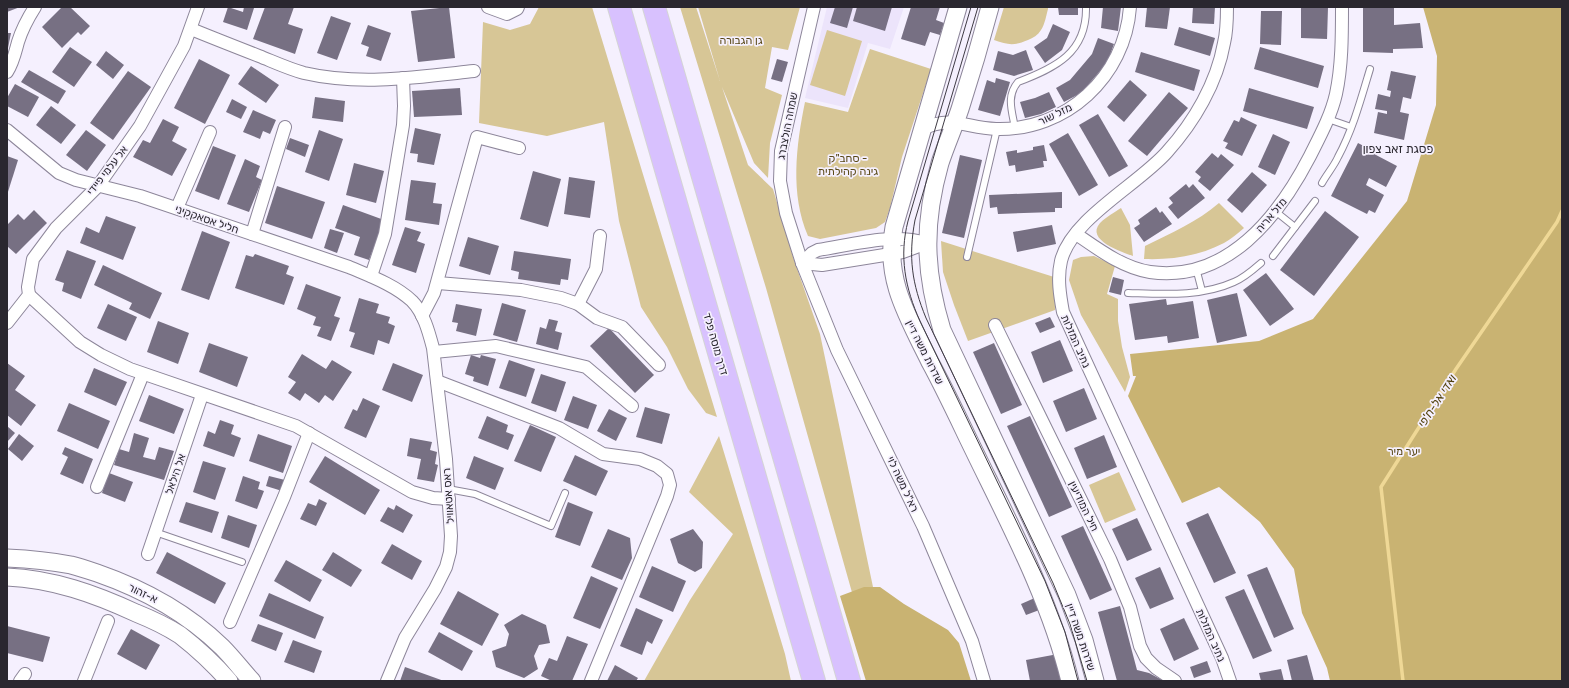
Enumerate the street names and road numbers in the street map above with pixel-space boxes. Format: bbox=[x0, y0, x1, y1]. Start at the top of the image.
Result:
street label: שמחה הולצברג bbox=[775, 91, 800, 161]
street label: מזל שור bbox=[1036, 101, 1074, 128]
street label: אל עלמי פיידי bbox=[84, 143, 131, 197]
street label: מזל אריה bbox=[1253, 195, 1290, 235]
street label: חליל אסאקקיני bbox=[173, 202, 241, 237]
street label: דרך מוסה פלד bbox=[700, 311, 731, 377]
street label: נתיב המזלות bbox=[1058, 313, 1093, 370]
street label: שדרות משה דיין bbox=[903, 318, 946, 387]
street label: אל הילאל bbox=[162, 452, 188, 496]
street label: רא"ל משה לוי bbox=[884, 454, 921, 514]
street label: ראס אטאוויל bbox=[440, 468, 457, 524]
street label: חיל המודיעין bbox=[1066, 479, 1101, 534]
street label: א-זהור bbox=[126, 581, 160, 606]
street label: שדרות משה דיין bbox=[1063, 602, 1098, 673]
street label: נתיב המזלות bbox=[1193, 607, 1228, 664]

